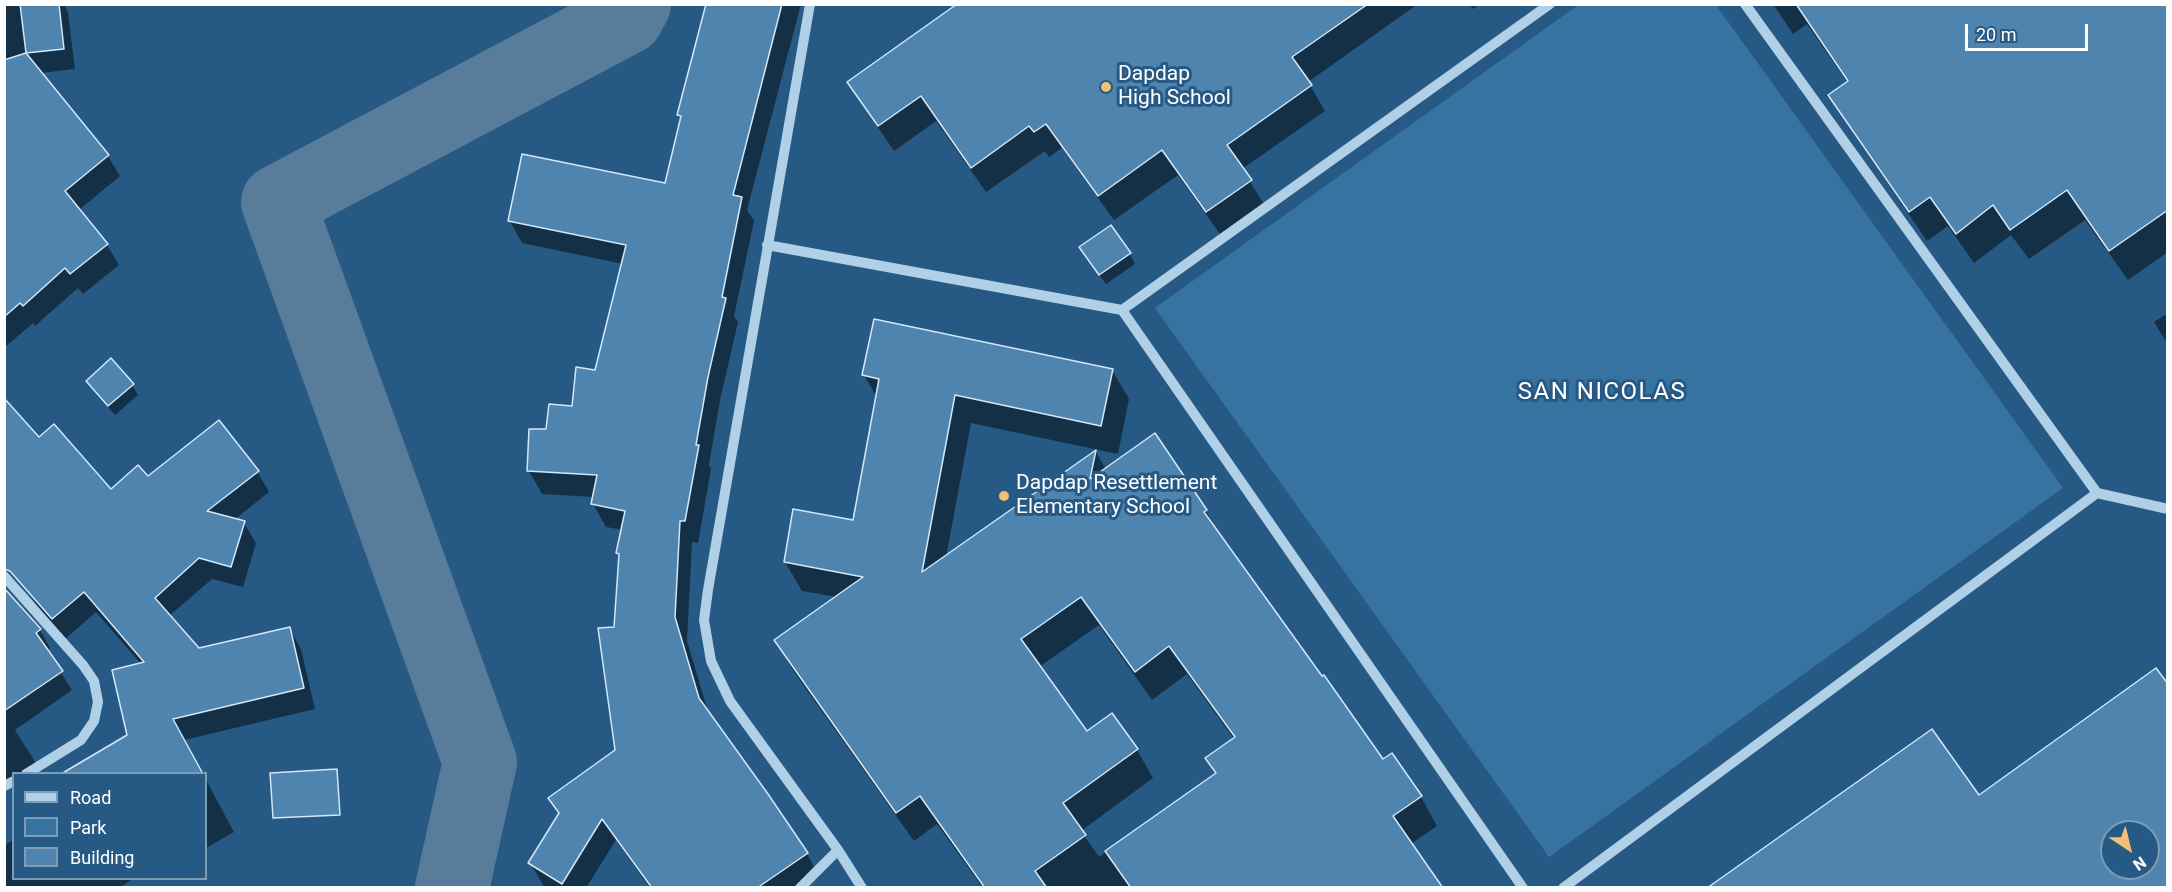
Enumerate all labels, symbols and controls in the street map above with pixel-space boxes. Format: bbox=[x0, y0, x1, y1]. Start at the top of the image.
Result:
scale bar bbox=[1968, 12, 2091, 50]
text: 20 m bbox=[1976, 24, 2016, 45]
place label: Dapdap High School bbox=[1118, 62, 1231, 112]
marker: Dapdap High School bbox=[1099, 80, 1113, 94]
district label: SAN NICOLAS bbox=[1518, 379, 1686, 407]
place label: Dapdap Resettlement Elementary School bbox=[1016, 471, 1217, 521]
marker: Dapdap Resettlement Elementary School bbox=[997, 489, 1011, 503]
legend bbox=[12, 772, 207, 880]
text: Road bbox=[70, 787, 111, 808]
text: Park bbox=[70, 817, 106, 838]
north arrow bbox=[2100, 820, 2160, 880]
text: Building bbox=[70, 847, 134, 868]
text: N bbox=[2129, 852, 2150, 875]

